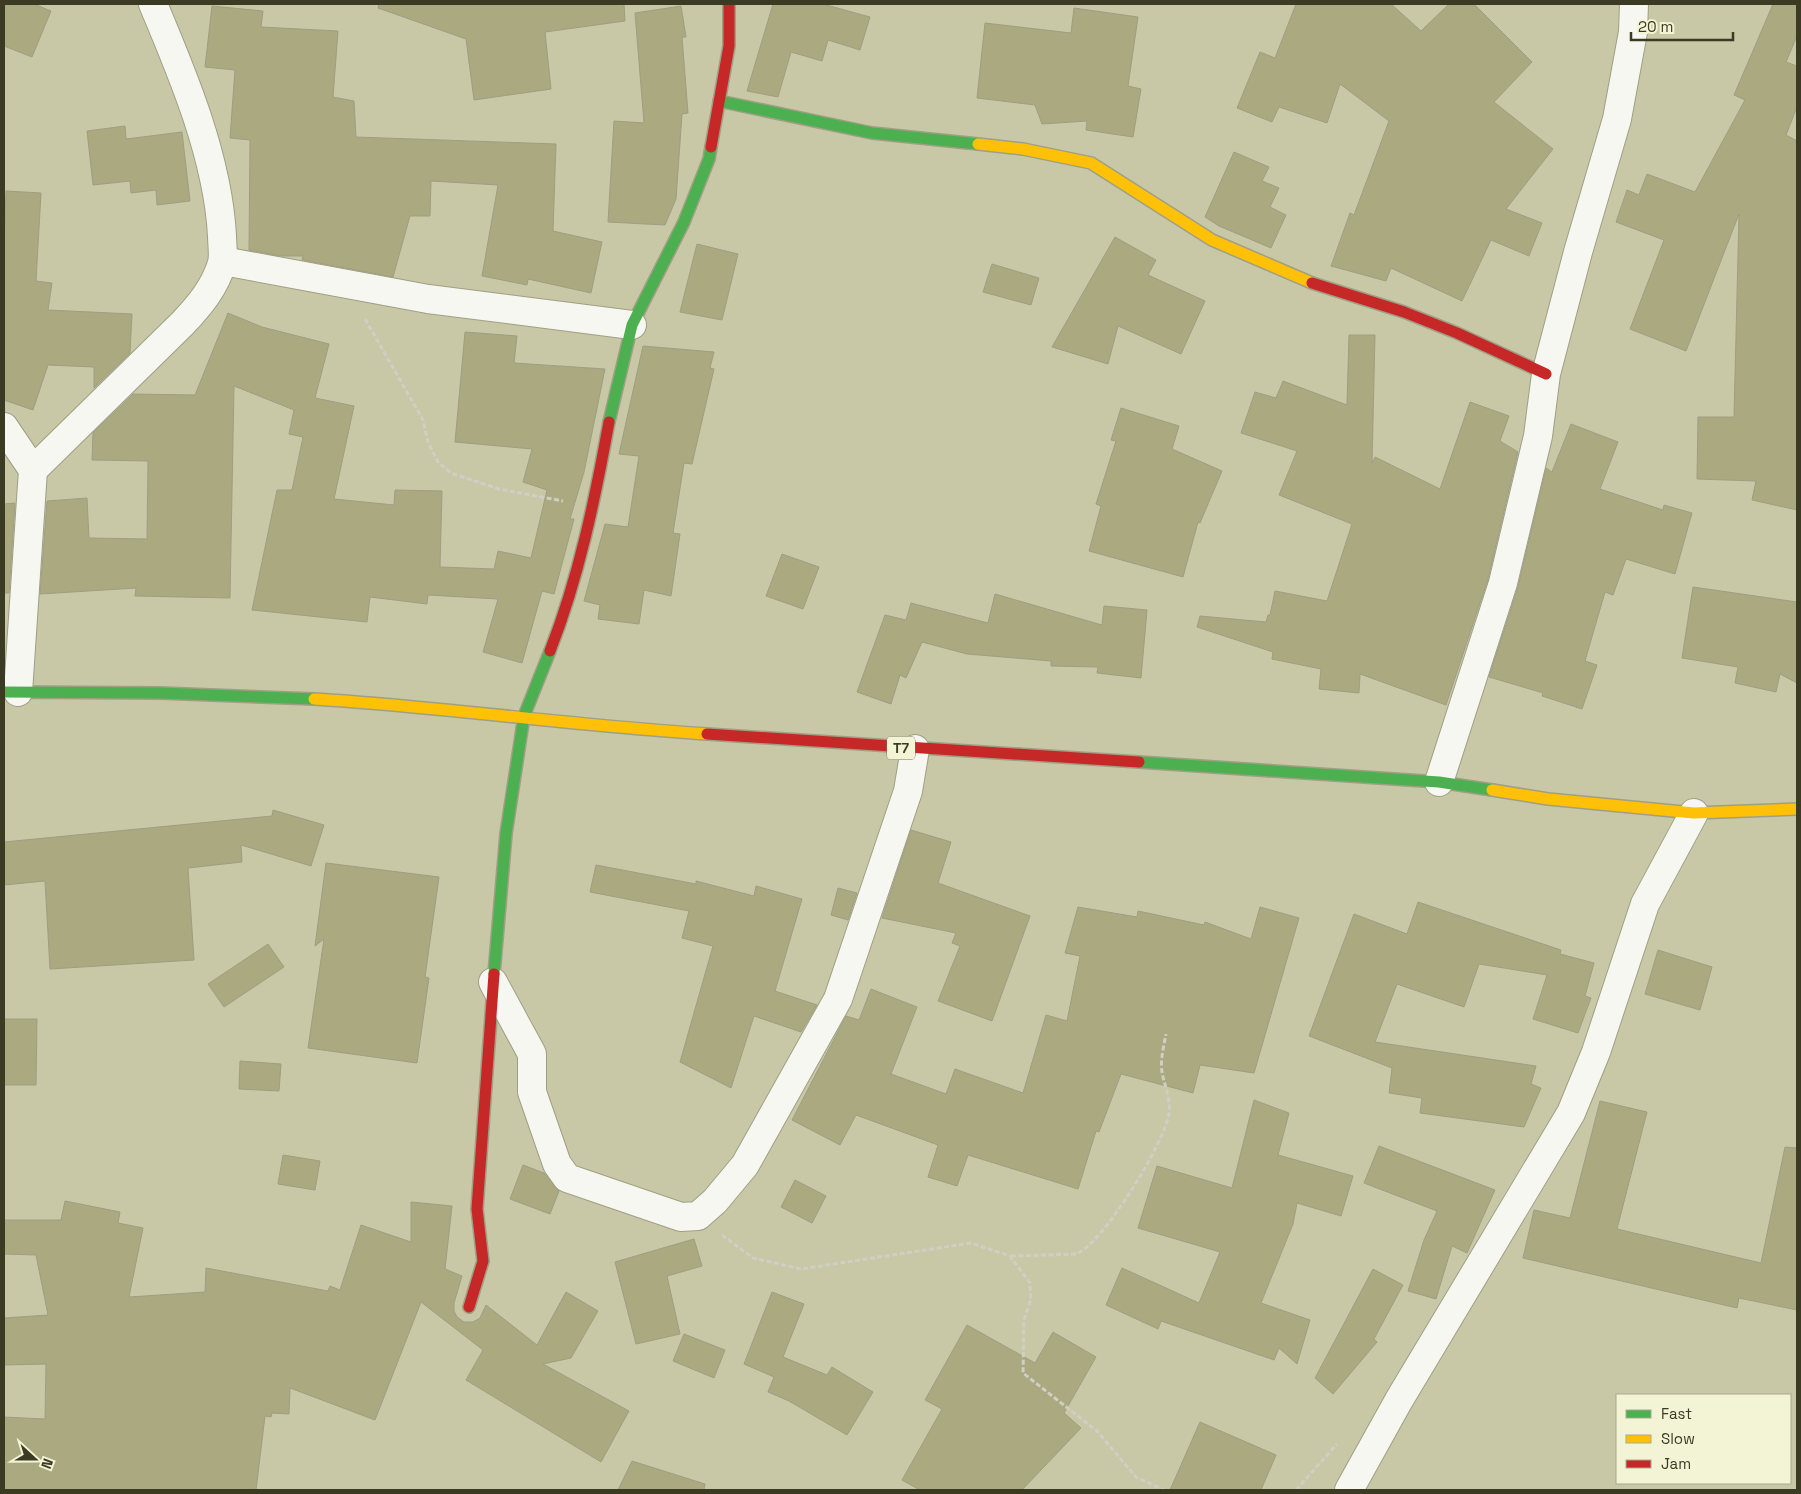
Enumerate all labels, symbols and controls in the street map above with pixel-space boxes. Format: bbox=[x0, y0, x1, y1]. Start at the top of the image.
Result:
scale bar bbox=[1631, 10, 1734, 42]
text: 20 m bbox=[1638, 17, 1673, 36]
road number: T7 bbox=[887, 736, 915, 760]
legend bbox=[1616, 1394, 1791, 1484]
text: Fast bbox=[1661, 1404, 1692, 1423]
text: Slow bbox=[1661, 1429, 1695, 1448]
north arrow bbox=[10, 1434, 60, 1484]
text: Jam bbox=[1661, 1454, 1691, 1473]
text: N bbox=[37, 1456, 57, 1471]

